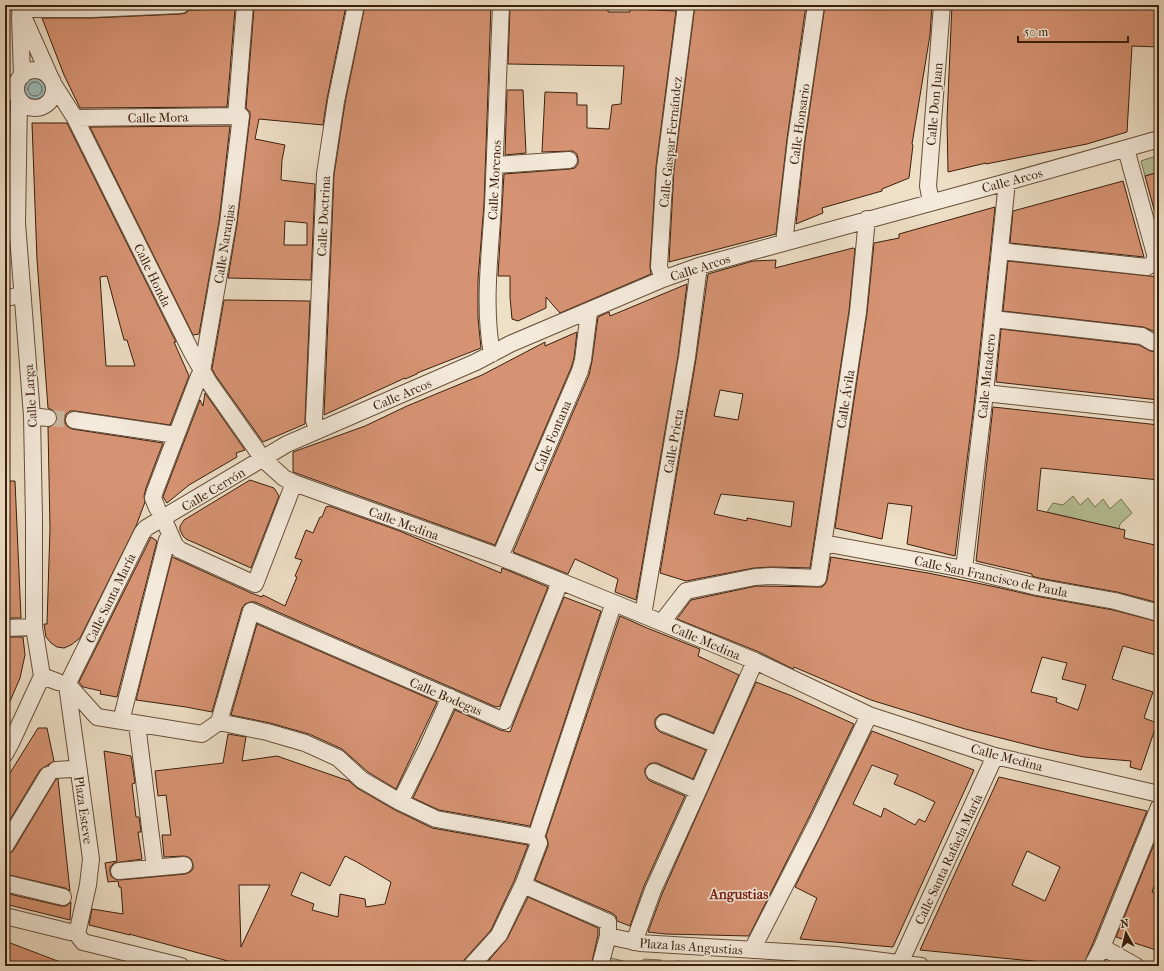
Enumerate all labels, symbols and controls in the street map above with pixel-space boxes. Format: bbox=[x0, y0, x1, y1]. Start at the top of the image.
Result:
scale bar bbox=[1018, 18, 1128, 44]
text: 50 m bbox=[1024, 25, 1048, 39]
street label: Calle Don Juan bbox=[923, 61, 946, 146]
street label: Calle Gaspar Fernández bbox=[656, 76, 685, 208]
street label: Calle Honsario bbox=[786, 82, 813, 166]
street label: Calle Mora bbox=[127, 109, 190, 126]
street label: Calle Morenos bbox=[485, 139, 504, 220]
street label: Calle Arcos bbox=[980, 165, 1044, 196]
street label: Calle Doctrina bbox=[314, 174, 333, 257]
street label: Calle Naranjas bbox=[211, 203, 238, 285]
street label: Calle Honda bbox=[131, 241, 175, 310]
street label: Calle Arcos bbox=[668, 251, 732, 284]
street label: Calle Matadero bbox=[975, 333, 998, 419]
street label: Calle Larga bbox=[21, 363, 40, 428]
street label: Calle Ávila bbox=[833, 368, 858, 429]
street label: Calle Arcos bbox=[371, 375, 434, 414]
street label: Calle Fontana bbox=[531, 397, 575, 474]
street label: Calle Prieta bbox=[660, 407, 687, 475]
street label: Calle Cerrón bbox=[179, 464, 248, 514]
street label: Calle Medina bbox=[367, 504, 442, 543]
street label: Calle Santa María bbox=[82, 550, 139, 646]
street label: Calle San Francisco de Paula bbox=[913, 553, 1070, 600]
street label: Calle Medina bbox=[669, 620, 744, 663]
street label: Calle Bodegas bbox=[407, 674, 485, 719]
street label: Calle Medina bbox=[969, 741, 1045, 775]
street label: Plaza Esteve bbox=[71, 775, 96, 846]
street label: Calle Santa Rafaela María bbox=[912, 790, 986, 927]
district label: Angustias bbox=[709, 886, 769, 903]
north arrow bbox=[1106, 913, 1146, 953]
text: N bbox=[1120, 916, 1130, 931]
street label: Plaza las Angustias bbox=[639, 935, 743, 958]

